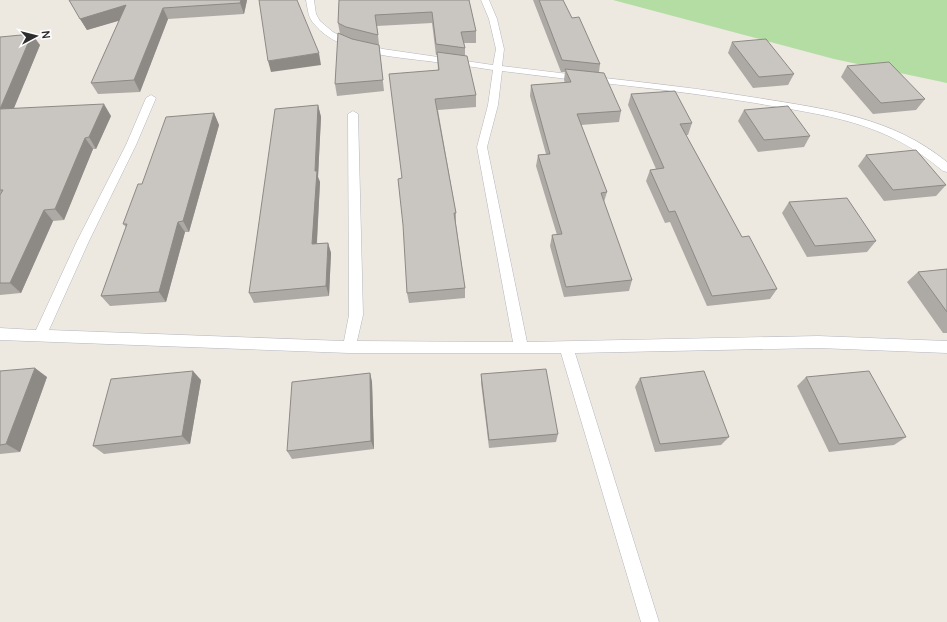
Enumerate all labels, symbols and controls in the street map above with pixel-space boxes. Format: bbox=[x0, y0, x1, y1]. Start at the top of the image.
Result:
north arrow bbox=[16, 16, 56, 56]
text: N bbox=[38, 30, 54, 40]

